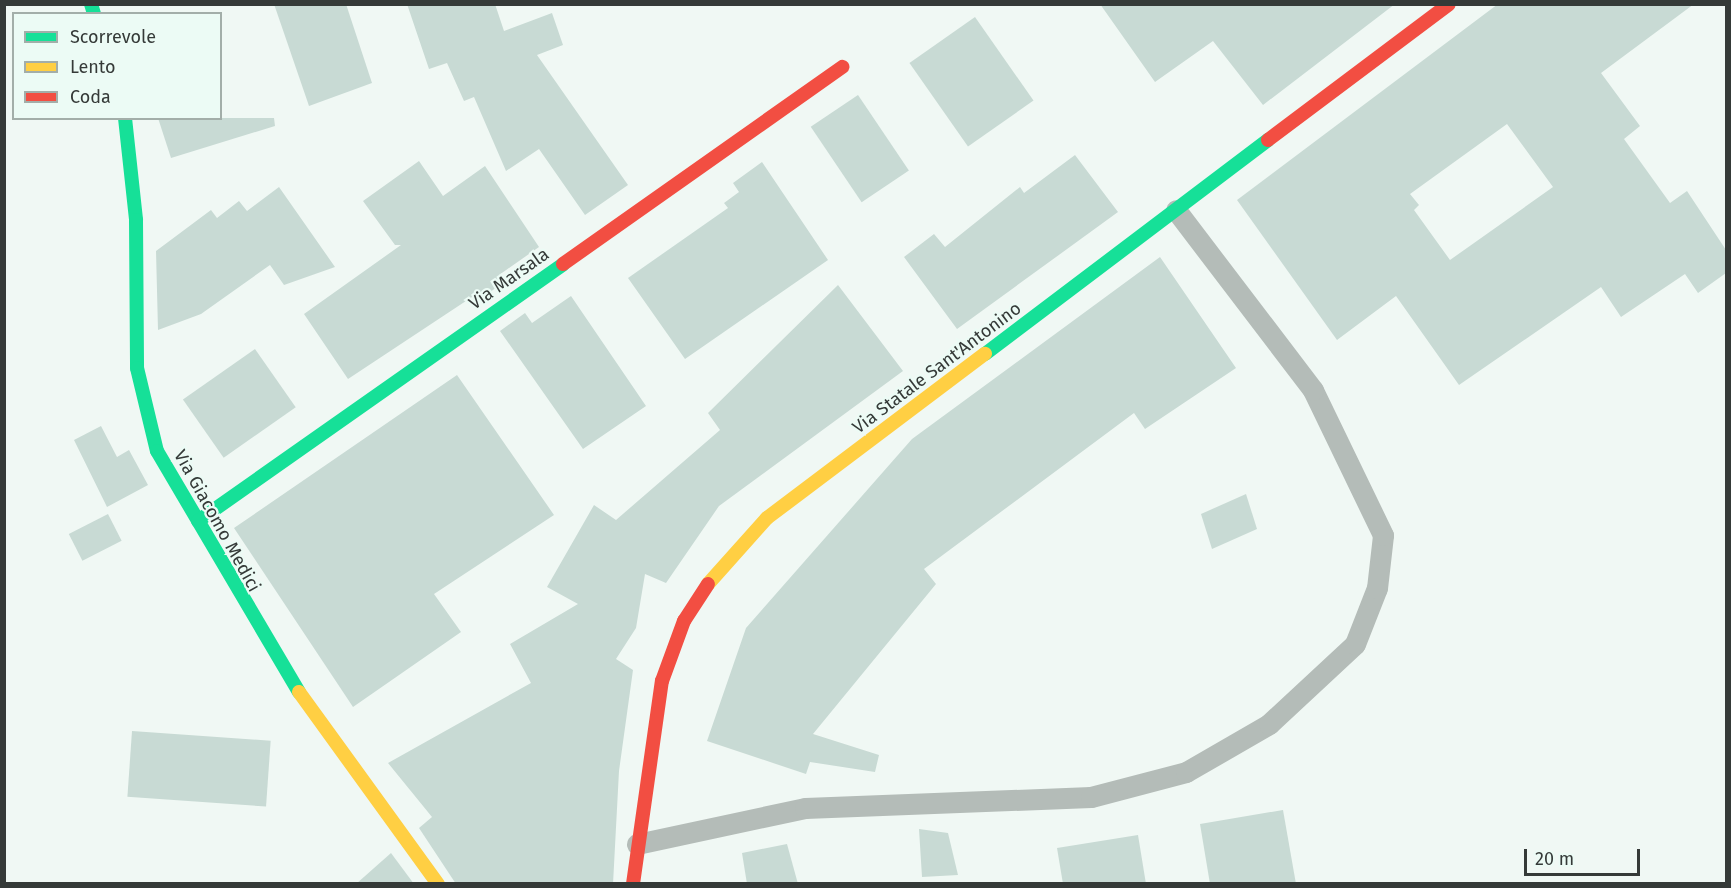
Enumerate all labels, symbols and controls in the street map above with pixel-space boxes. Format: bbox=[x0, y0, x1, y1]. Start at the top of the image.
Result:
legend bbox=[12, 12, 222, 120]
text: Scorrevole bbox=[70, 26, 156, 48]
text: Lento bbox=[70, 56, 116, 78]
text: Coda bbox=[70, 86, 111, 108]
street label: Via Marsala bbox=[465, 244, 553, 314]
street label: Via Statale Sant'Antonino bbox=[848, 298, 1026, 438]
street label: Via Giacomo Medici bbox=[169, 446, 265, 596]
scale bar bbox=[1527, 837, 1642, 875]
text: 20 m bbox=[1535, 848, 1574, 870]

